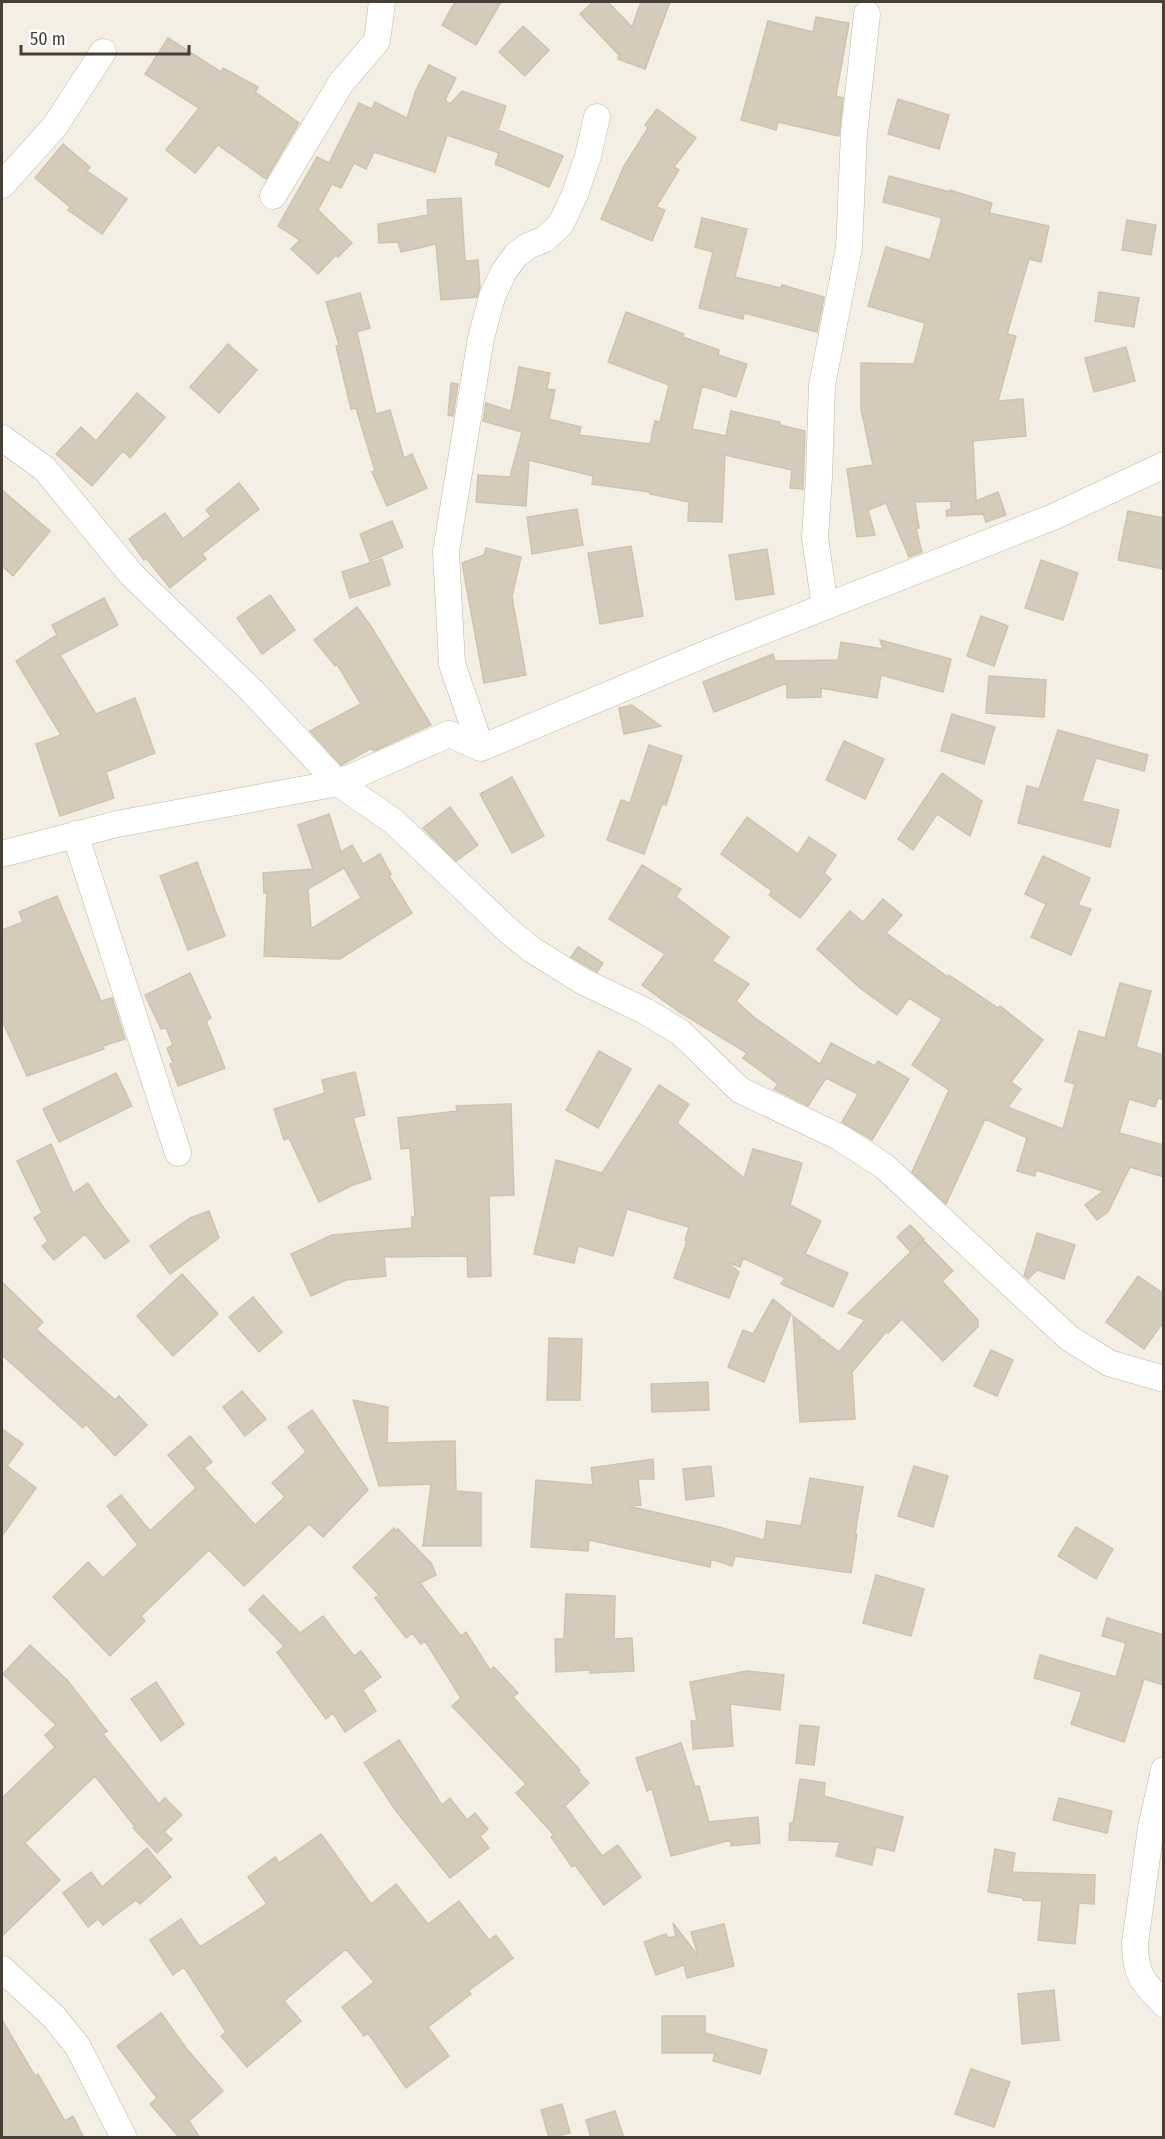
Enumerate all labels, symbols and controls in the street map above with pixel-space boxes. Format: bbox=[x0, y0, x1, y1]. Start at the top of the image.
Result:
scale bar bbox=[21, 18, 189, 56]
text: 50 m bbox=[30, 28, 66, 50]

